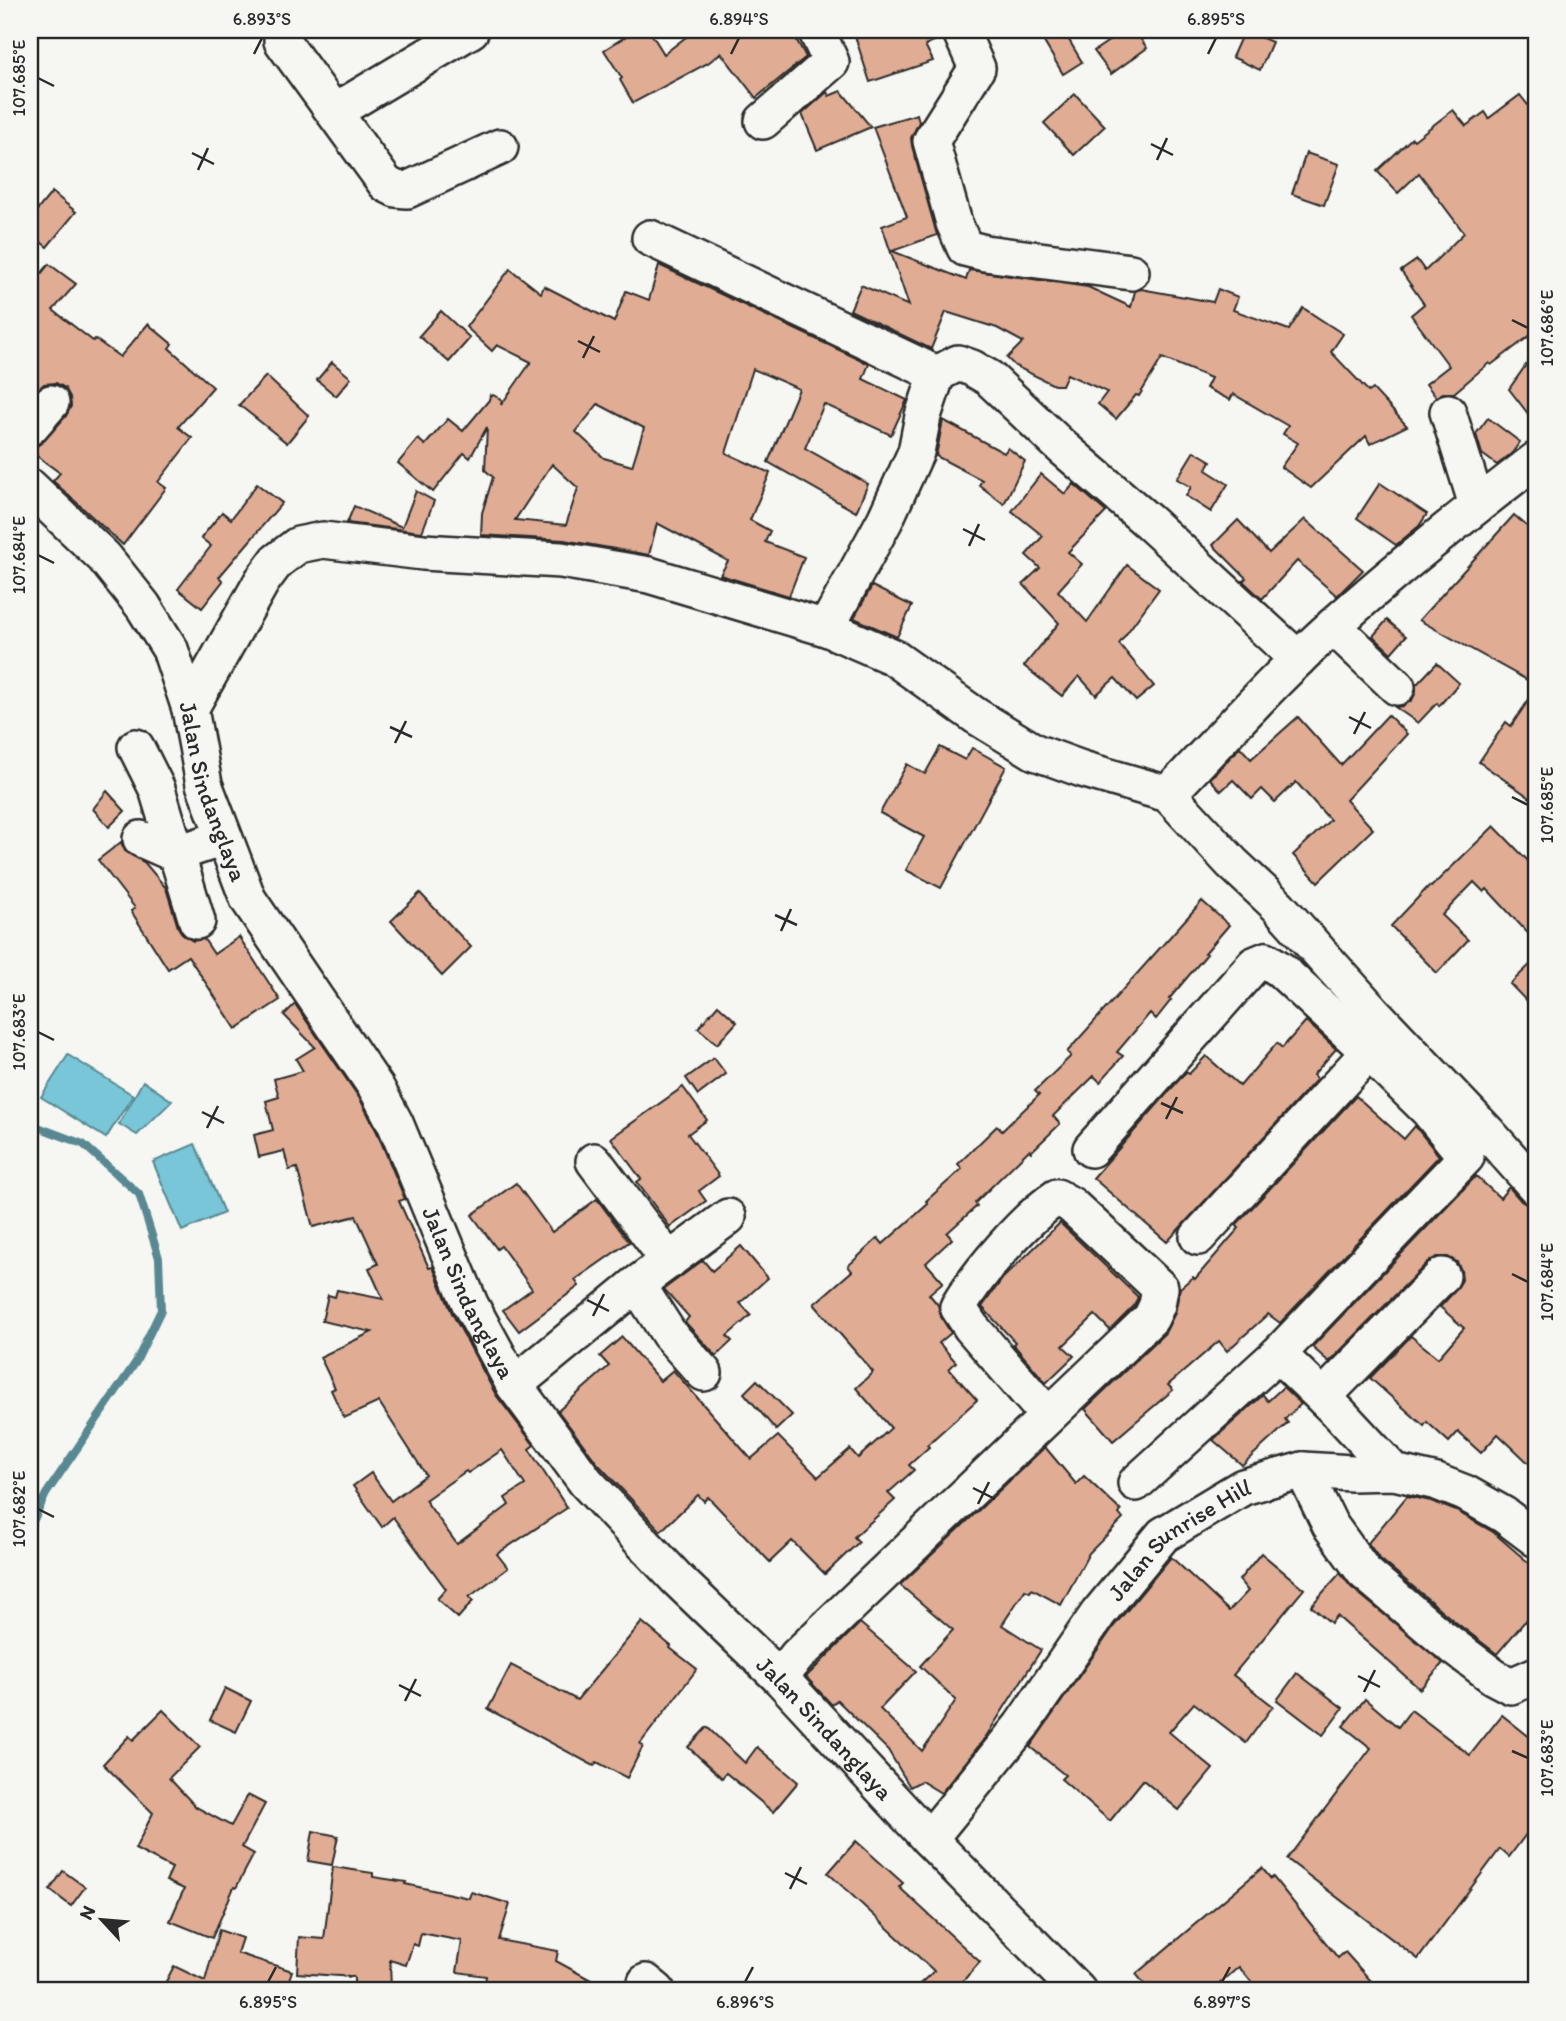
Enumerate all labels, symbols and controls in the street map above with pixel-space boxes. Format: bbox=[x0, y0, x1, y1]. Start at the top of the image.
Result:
text: 6.893°S bbox=[233, 8, 291, 30]
text: 6.894°S bbox=[709, 8, 769, 30]
text: 6.895°S bbox=[1187, 8, 1245, 30]
text: 107.685°E bbox=[8, 40, 30, 116]
text: 107.686°E bbox=[1536, 289, 1558, 366]
text: 107.684°E bbox=[8, 516, 30, 594]
street label: Jalan Sindanglaya bbox=[174, 697, 254, 886]
text: 107.685°E bbox=[1536, 767, 1558, 843]
text: 107.683°E bbox=[8, 993, 30, 1071]
street label: Jalan Sindanglaya bbox=[417, 1202, 522, 1384]
text: 107.684°E bbox=[1536, 1243, 1558, 1321]
text: 107.682°E bbox=[8, 1470, 30, 1547]
street label: Jalan Sunrise Hill bbox=[1101, 1471, 1254, 1606]
street label: Jalan Sindanglaya bbox=[751, 1649, 900, 1806]
text: 107.683°E bbox=[1536, 1719, 1558, 1797]
north arrow bbox=[66, 1884, 136, 1954]
text: N bbox=[74, 1902, 100, 1924]
text: 6.895°S bbox=[239, 1991, 297, 2013]
text: 6.896°S bbox=[716, 1991, 774, 2013]
text: 6.897°S bbox=[1193, 1991, 1251, 2013]

